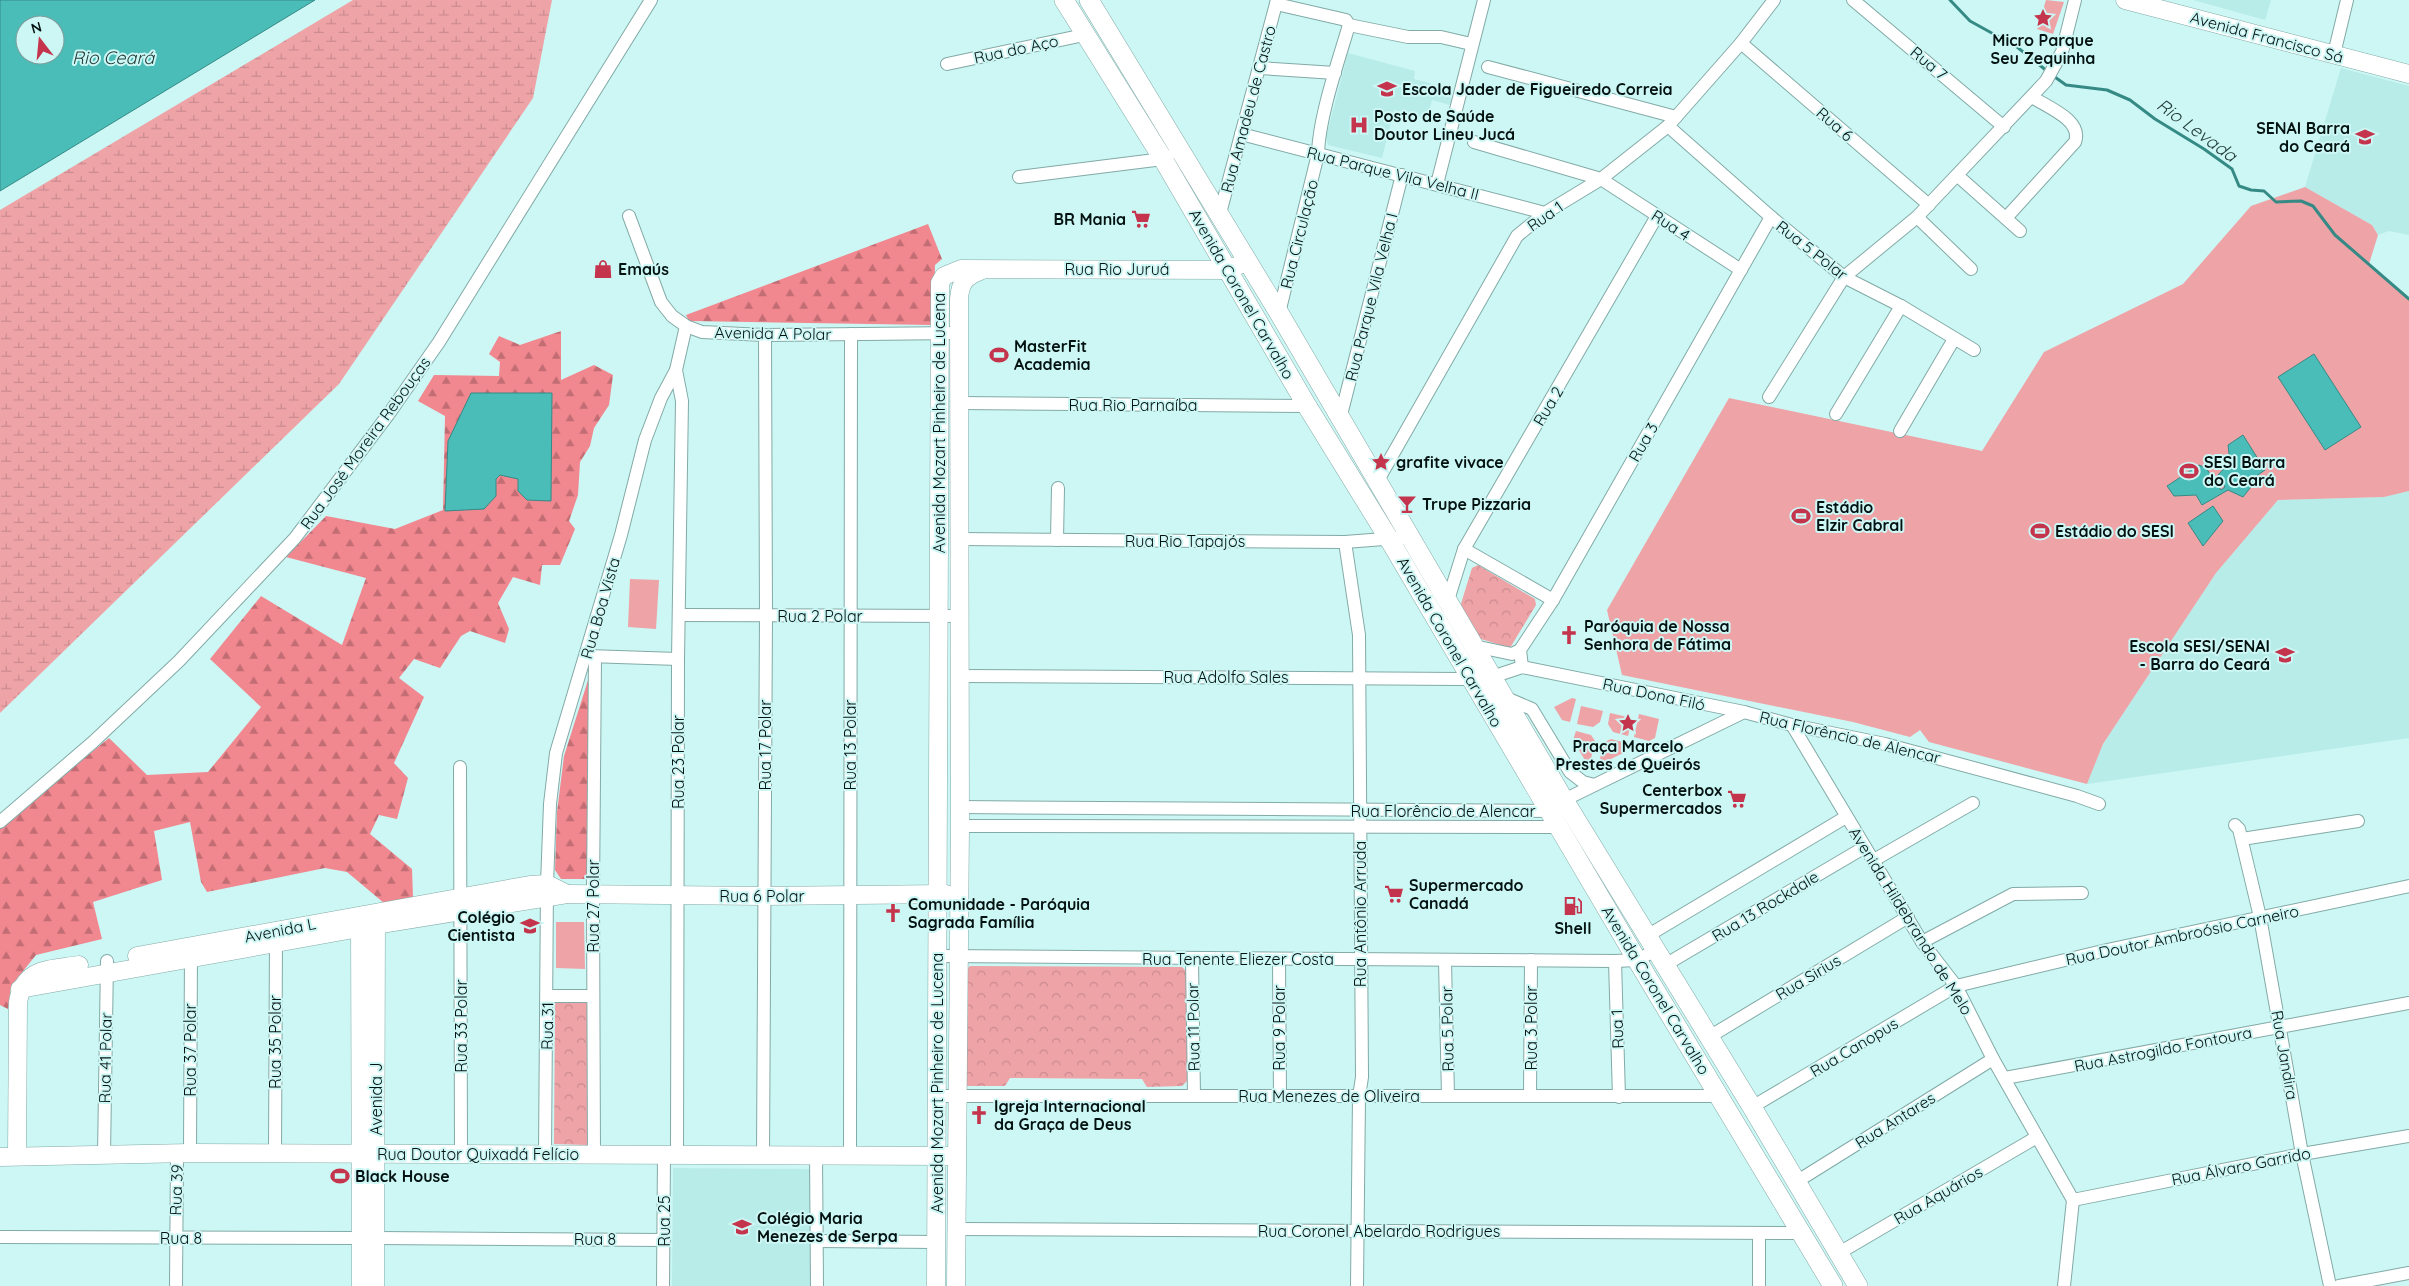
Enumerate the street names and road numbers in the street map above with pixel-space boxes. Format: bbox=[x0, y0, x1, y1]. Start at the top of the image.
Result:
street label: Avenida Francisco Sá bbox=[2188, 7, 2346, 67]
street label: Rua Amadeu de Castro bbox=[1216, 23, 1280, 195]
street label: Rua do Aço bbox=[972, 30, 1060, 68]
street label: Rua 7 bbox=[1907, 42, 1951, 84]
street label: Rua 6 bbox=[1812, 103, 1858, 146]
street label: Rua Parque Vila Velha II bbox=[1305, 142, 1481, 204]
street label: Rua Circulação bbox=[1276, 177, 1322, 291]
street label: Rua 1 bbox=[1523, 196, 1567, 236]
street label: Avenida Coronel Carvalho bbox=[1185, 205, 1299, 383]
street label: Rua 4 bbox=[1648, 205, 1694, 245]
street label: Rua Parque Vila Velha I bbox=[1340, 211, 1402, 383]
street label: Rua 5 Polar bbox=[1772, 216, 1852, 284]
street label: Rua Rio Juruá bbox=[1064, 259, 1170, 279]
street label: Avenida Mozart Pinheiro de Lucena bbox=[929, 293, 949, 553]
street label: Avenida A Polar bbox=[714, 322, 832, 344]
street label: Rua José Moreira Rebouças bbox=[296, 353, 434, 533]
street label: Rua 2 bbox=[1528, 382, 1568, 429]
street label: Rua Rio Parnaíba bbox=[1069, 395, 1197, 415]
street label: Rua 3 bbox=[1624, 419, 1662, 465]
street label: Rua Rio Tapajós bbox=[1125, 531, 1245, 551]
street label: Avenida Coronel Carvalho bbox=[1393, 553, 1507, 731]
street label: Rua Boa Vista bbox=[576, 555, 624, 661]
street label: Rua 2 Polar bbox=[777, 606, 863, 626]
street label: Rua Adolfo Sales bbox=[1163, 667, 1289, 687]
street label: Rua Dona Filó bbox=[1601, 673, 1707, 715]
street label: Rua 17 Polar bbox=[755, 700, 775, 790]
street label: Rua 13 Polar bbox=[840, 700, 860, 790]
street label: Rua Florêncio de Alencar bbox=[1758, 706, 1942, 768]
street label: Rua 23 Polar bbox=[668, 715, 688, 809]
street label: Rua Florêncio de Alencar bbox=[1350, 801, 1536, 821]
street label: Avenida Hildebrando de Melo bbox=[1845, 823, 1977, 1019]
street label: Rua Antônio Arruda bbox=[1350, 841, 1370, 987]
street label: Rua 27 Polar bbox=[583, 859, 603, 953]
street label: Rua 13 Rockdale bbox=[1708, 866, 1822, 946]
street label: Rua 6 Polar bbox=[719, 886, 805, 906]
street label: Rua Doutor Ambroósio Carneiro bbox=[2064, 900, 2300, 970]
street label: Avenida Coronel Carvalho bbox=[1598, 902, 1714, 1078]
street label: Avenida L bbox=[243, 913, 318, 947]
street label: Rua Tenente Eliezer Costa bbox=[1142, 949, 1334, 969]
street label: Rua Sirius bbox=[1772, 950, 1844, 1004]
street label: Avenida Mozart Pinheiro de Lucena bbox=[927, 953, 947, 1213]
street label: Rua 33 Polar bbox=[451, 979, 471, 1073]
street label: Rua 11 Polar bbox=[1182, 983, 1204, 1071]
street label: Rua 9 Polar bbox=[1269, 985, 1289, 1071]
street label: Rua 3 Polar bbox=[1521, 985, 1541, 1071]
street label: Rua 5 Polar bbox=[1436, 986, 1458, 1072]
street label: Rua 35 Polar bbox=[265, 995, 285, 1089]
street label: Rua 31 bbox=[537, 1002, 557, 1050]
street label: Rua 37 Polar bbox=[180, 1003, 200, 1097]
street label: Rua 1 bbox=[1606, 1009, 1628, 1049]
street label: Rua Jandira bbox=[2267, 1009, 2303, 1101]
street label: Rua 41 Polar bbox=[94, 1012, 116, 1104]
street label: Rua Canopus bbox=[1806, 1013, 1902, 1081]
street label: Rua Astrogildo Fontoura bbox=[2072, 1022, 2254, 1076]
street label: Avenida J bbox=[366, 1063, 386, 1135]
street label: Rua Menezes de Oliveira bbox=[1238, 1086, 1420, 1106]
street label: Rua Antares bbox=[1851, 1087, 1939, 1153]
street label: Rua Álvaro Garrido bbox=[2170, 1143, 2312, 1189]
street label: Rua Doutor Quixadá Felício bbox=[377, 1144, 579, 1164]
street label: Rua Aquários bbox=[1890, 1162, 1986, 1228]
street label: Rua 39 bbox=[165, 1164, 187, 1216]
street label: Rua 25 bbox=[654, 1195, 674, 1247]
street label: Rua Coronel Abelardo Rodrigues bbox=[1258, 1221, 1500, 1241]
street label: Rua 8 bbox=[160, 1228, 202, 1248]
street label: Rua 8 bbox=[574, 1229, 616, 1249]

